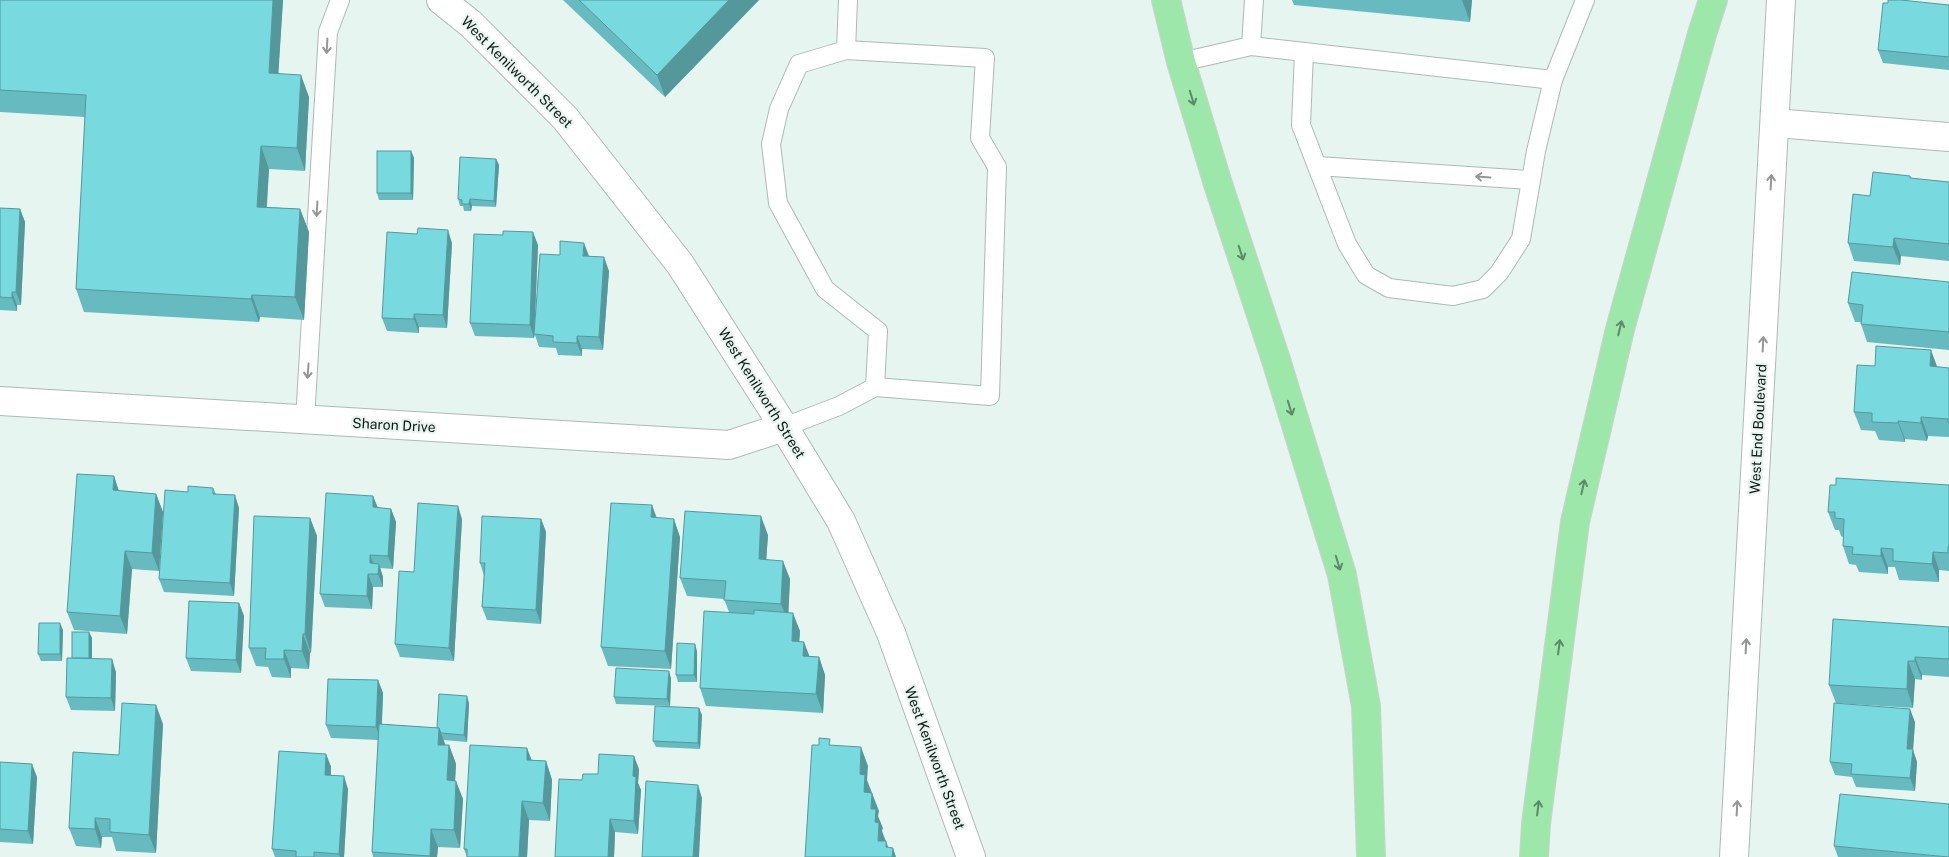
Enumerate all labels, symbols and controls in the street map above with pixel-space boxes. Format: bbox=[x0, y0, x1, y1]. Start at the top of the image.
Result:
street label: West Kenilworth Street bbox=[458, 13, 576, 131]
one-way arrow bbox=[322, 38, 331, 54]
one-way arrow bbox=[1188, 89, 1198, 105]
one-way arrow bbox=[1475, 172, 1491, 182]
one-way arrow bbox=[1767, 174, 1776, 190]
one-way arrow bbox=[313, 200, 322, 216]
one-way arrow bbox=[1237, 245, 1246, 260]
one-way arrow bbox=[1616, 321, 1625, 337]
street label: West Kenilworth Street bbox=[715, 325, 809, 461]
one-way arrow bbox=[1758, 336, 1767, 352]
one-way arrow bbox=[303, 363, 312, 379]
street label: West End Boulevard bbox=[1747, 364, 1769, 494]
one-way arrow bbox=[1286, 399, 1296, 415]
street label: Sharon Drive bbox=[352, 415, 436, 435]
one-way arrow bbox=[1579, 479, 1588, 495]
one-way arrow bbox=[1334, 555, 1343, 570]
one-way arrow bbox=[1741, 638, 1750, 654]
one-way arrow bbox=[1554, 640, 1564, 656]
street label: West Kenilworth Street bbox=[902, 684, 968, 832]
one-way arrow bbox=[1533, 801, 1543, 817]
one-way arrow bbox=[1733, 801, 1742, 817]

